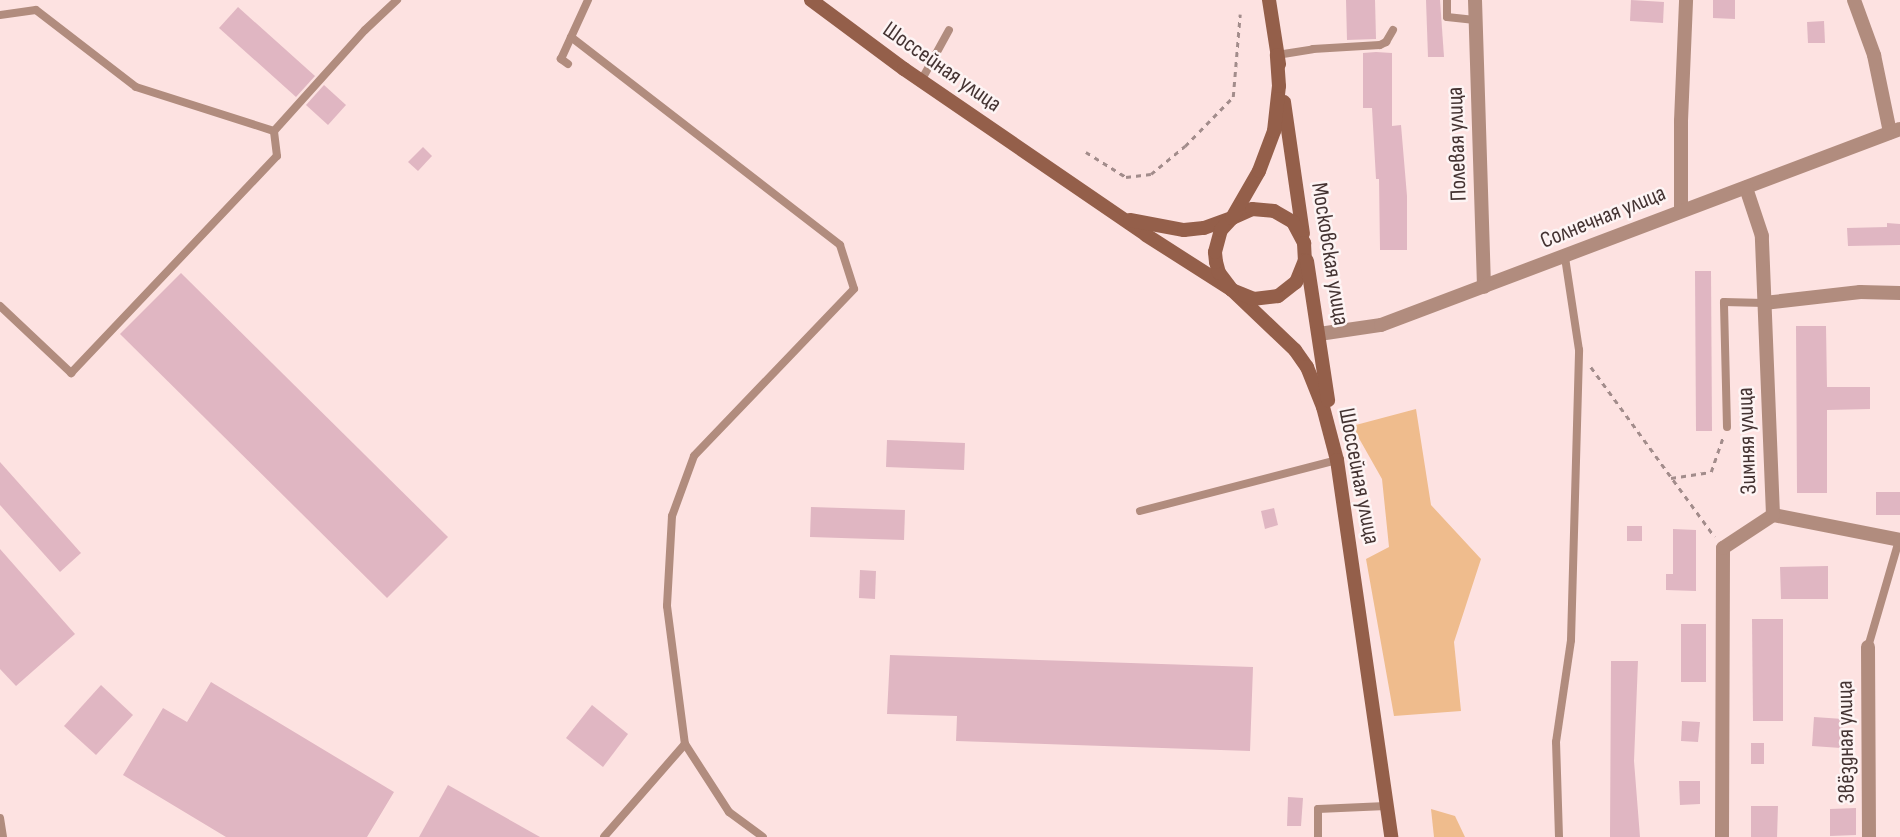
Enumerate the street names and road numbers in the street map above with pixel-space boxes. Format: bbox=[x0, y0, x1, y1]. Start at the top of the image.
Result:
street label: Шоссейная улица bbox=[877, 16, 1007, 118]
street label: Полевая улица bbox=[1441, 86, 1473, 202]
street label: Солнечная улица bbox=[1536, 179, 1670, 255]
street label: Московская улица bbox=[1305, 181, 1355, 327]
street label: Зимняя улица bbox=[1731, 387, 1763, 495]
street label: Шоссейная улица bbox=[1332, 405, 1386, 547]
street label: Звёздная улица bbox=[1831, 680, 1861, 804]

